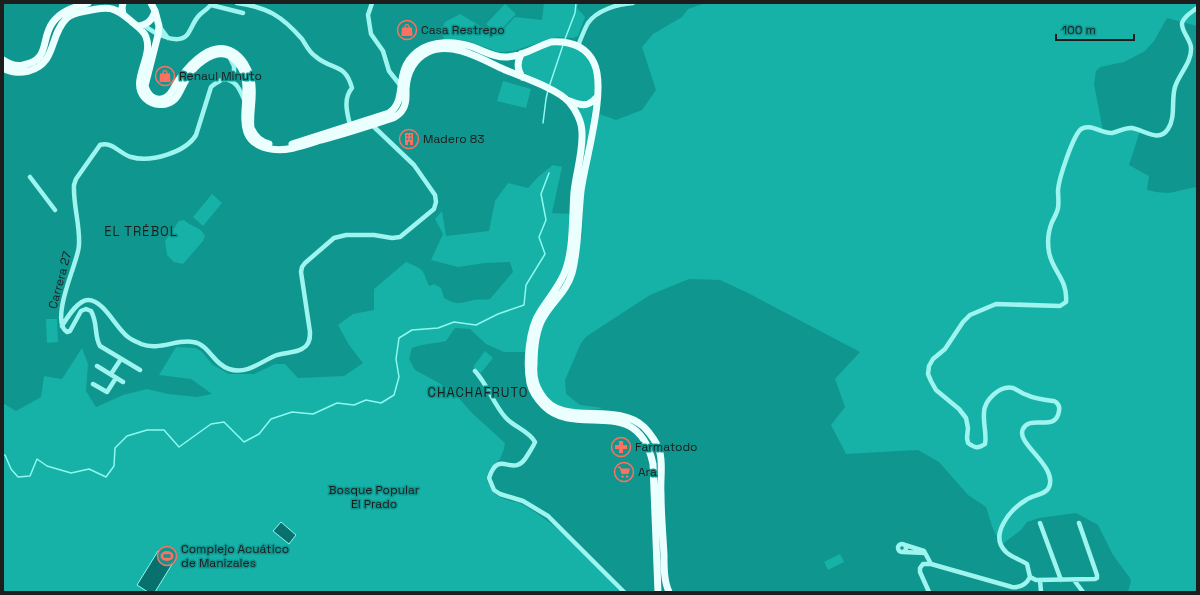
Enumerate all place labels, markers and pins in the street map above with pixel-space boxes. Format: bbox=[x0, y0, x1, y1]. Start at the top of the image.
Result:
shop icon: Casa Restrepo bbox=[396, 19, 418, 41]
place label: Casa Restrepo bbox=[421, 22, 505, 38]
shop icon: Renaul Minuto bbox=[154, 65, 176, 87]
place label: Renaul Minuto bbox=[179, 68, 262, 84]
building icon: Madero 83 bbox=[398, 128, 420, 150]
place label: Madero 83 bbox=[423, 131, 484, 147]
pharmacy icon: Farmatodo bbox=[610, 436, 632, 458]
place label: Farmatodo bbox=[635, 439, 698, 455]
supermarket icon: Ara bbox=[613, 461, 635, 483]
place label: Ara bbox=[638, 464, 657, 480]
place label: Complejo Acuático de Manizales bbox=[181, 541, 289, 571]
sports icon: Complejo Acuático de Manizales bbox=[156, 545, 178, 567]

